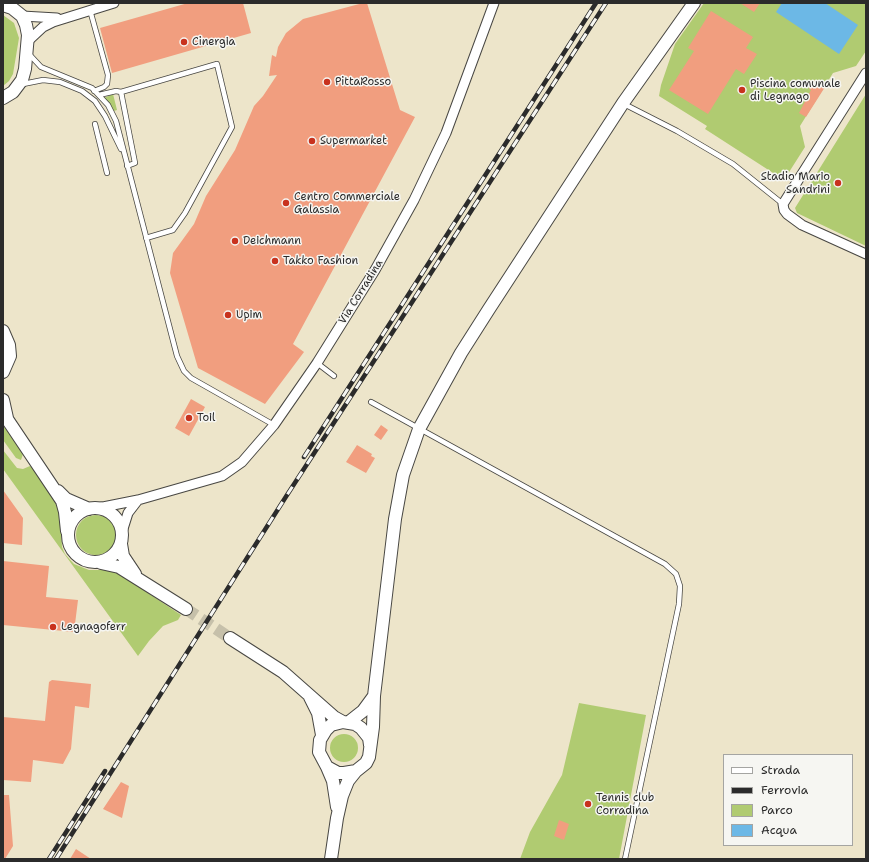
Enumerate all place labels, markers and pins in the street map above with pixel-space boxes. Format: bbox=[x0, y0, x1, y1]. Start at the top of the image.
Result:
place label: Cinergia bbox=[192, 35, 235, 49]
marker: Cinergia bbox=[179, 37, 189, 47]
place label: PittaRosso bbox=[335, 75, 391, 89]
marker: PittaRosso bbox=[322, 77, 332, 87]
place label: Piscina comunale di Legnago bbox=[750, 77, 841, 103]
marker: Piscina comunale di Legnago bbox=[737, 85, 747, 95]
place label: Supermarket bbox=[320, 134, 387, 148]
marker: Supermarket bbox=[307, 136, 317, 146]
place label: Stadio Mario Sandrini bbox=[761, 170, 830, 196]
marker: Stadio Mario Sandrini bbox=[833, 178, 843, 188]
place label: Centro Commerciale Galassia bbox=[294, 190, 400, 216]
marker: Centro Commerciale Galassia bbox=[281, 198, 291, 208]
place label: Deichmann bbox=[243, 234, 301, 248]
marker: Deichmann bbox=[230, 236, 240, 246]
place label: Takko Fashion bbox=[283, 254, 358, 268]
marker: Takko Fashion bbox=[270, 256, 280, 266]
place label: Upim bbox=[236, 308, 262, 322]
marker: Upim bbox=[223, 310, 233, 320]
place label: Toil bbox=[197, 411, 215, 425]
marker: Toil bbox=[184, 413, 194, 423]
place label: Legnagoferr bbox=[61, 620, 126, 634]
marker: Legnagoferr bbox=[48, 622, 58, 632]
place label: Tennis club Corradina bbox=[596, 791, 654, 817]
marker: Tennis club Corradina bbox=[583, 799, 593, 809]

